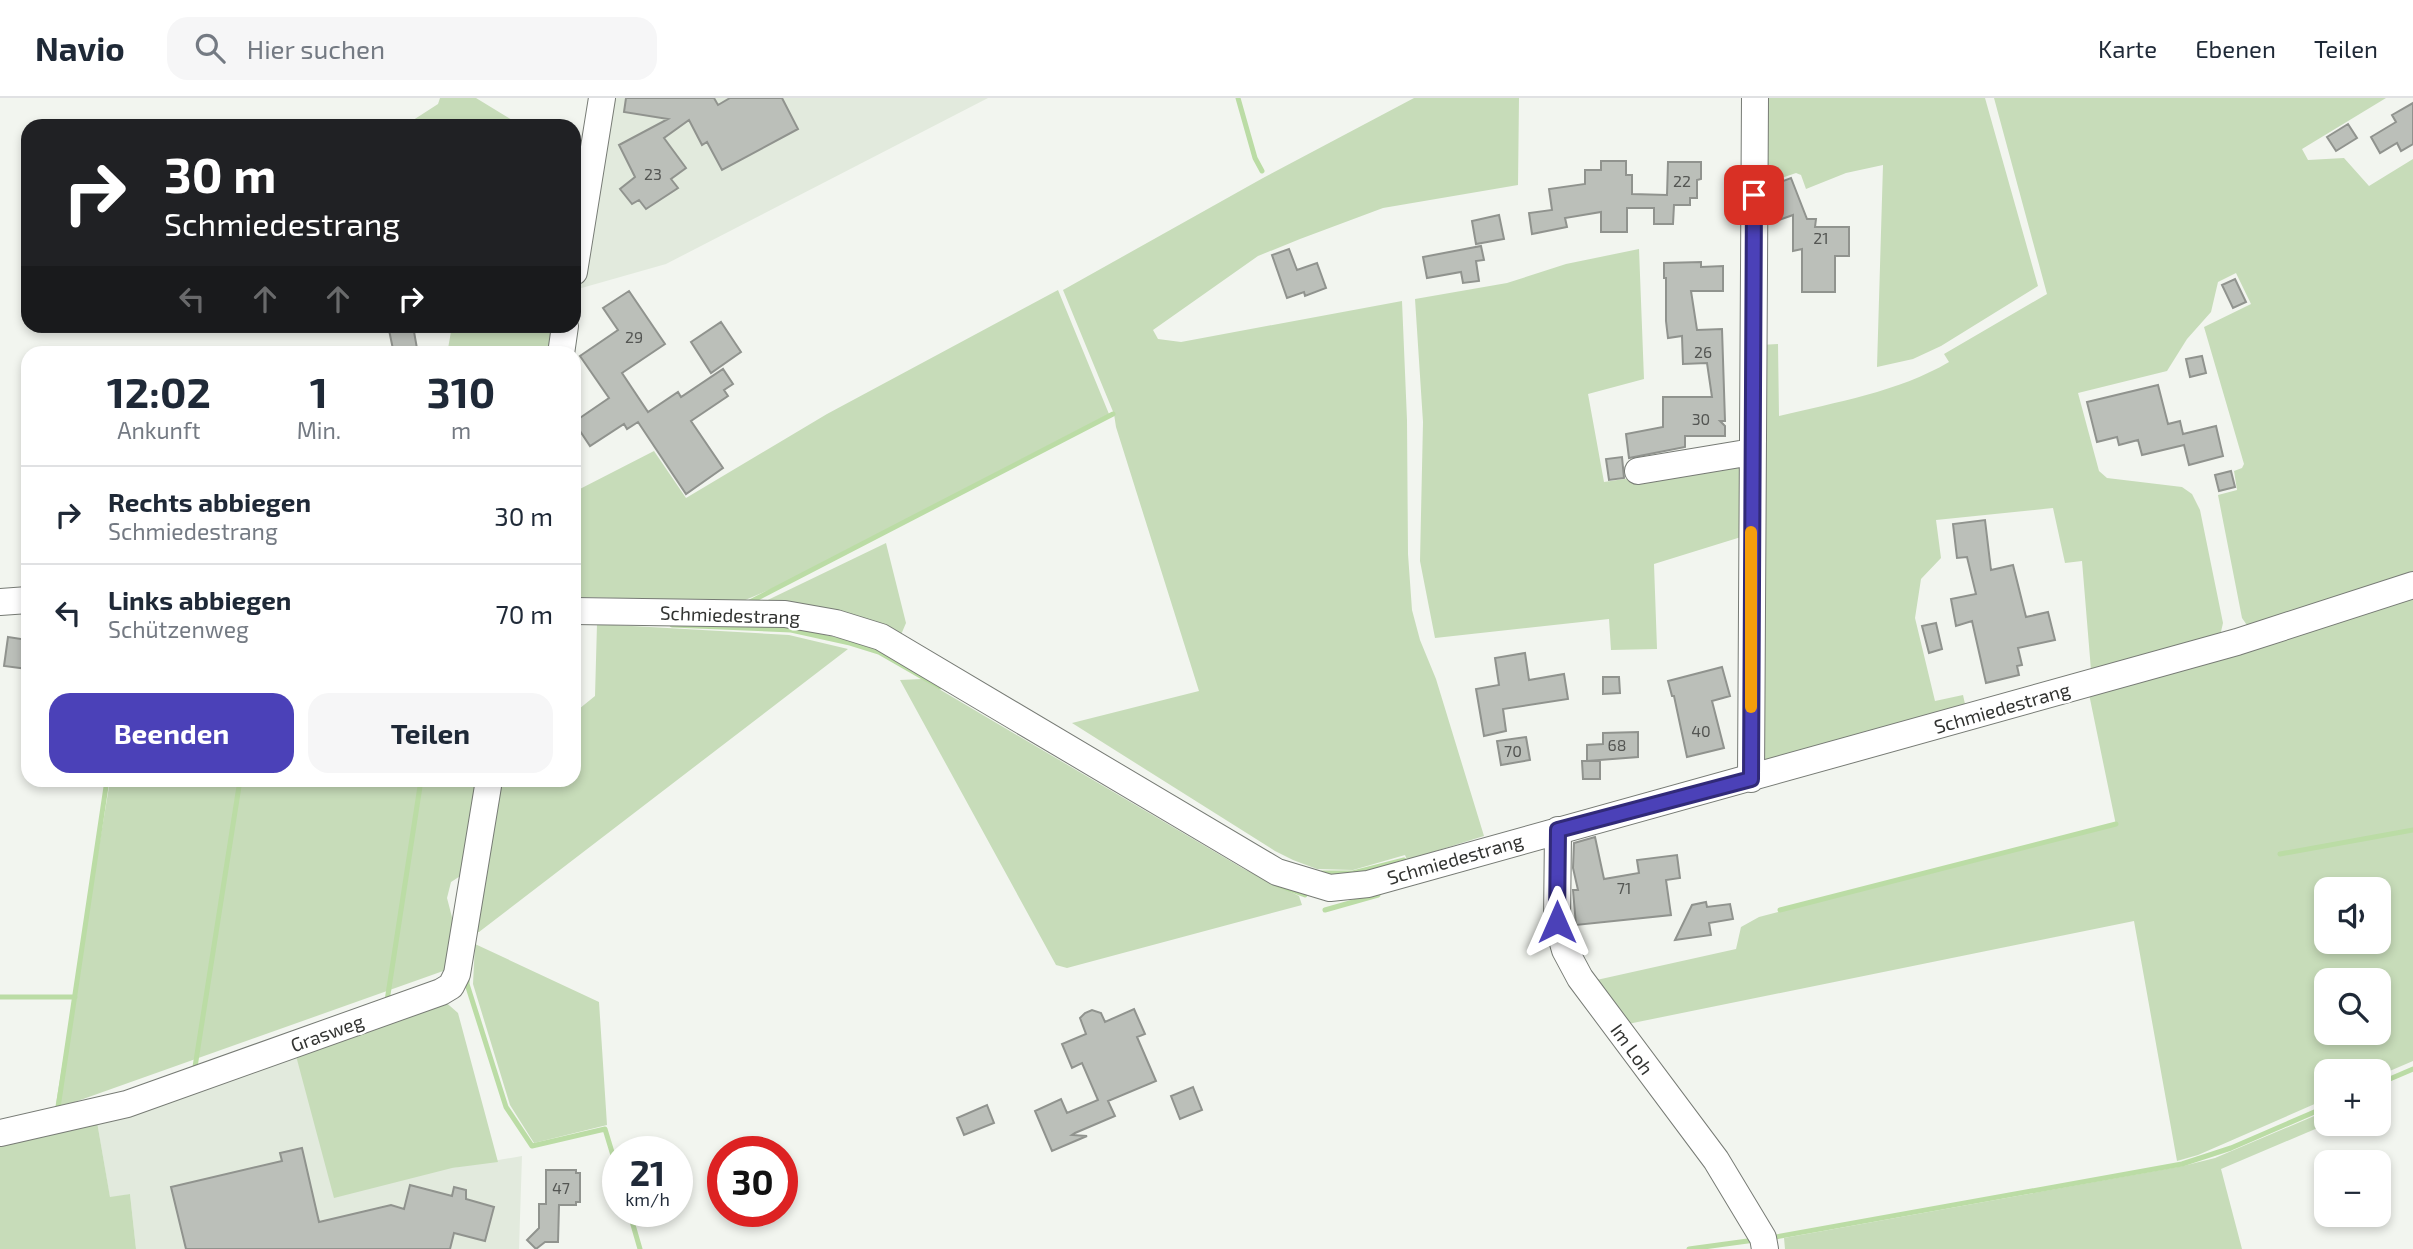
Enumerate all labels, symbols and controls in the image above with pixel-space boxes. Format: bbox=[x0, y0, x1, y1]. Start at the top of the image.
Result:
search box bbox=[167, 17, 657, 80]
text: Navio bbox=[35, 28, 125, 68]
icon: search bbox=[191, 29, 229, 67]
text: Hier suchen bbox=[247, 33, 385, 64]
text: Karte bbox=[2098, 34, 2157, 63]
text: Ebenen bbox=[2195, 34, 2276, 63]
text: Teilen bbox=[2314, 34, 2378, 63]
text: 30 m bbox=[164, 144, 276, 203]
icon: right bbox=[49, 147, 140, 238]
house number: 23 bbox=[644, 164, 662, 183]
pin bbox=[1724, 165, 1784, 225]
house number: 22 bbox=[1673, 171, 1691, 190]
icon: arrive bbox=[1735, 176, 1773, 214]
text: Schmiedestrang bbox=[164, 204, 400, 242]
house number: 21 bbox=[1813, 228, 1829, 247]
icon: left bbox=[173, 280, 211, 318]
icon: ahead bbox=[246, 280, 284, 318]
icon: ahead bbox=[319, 280, 357, 318]
icon: right bbox=[392, 280, 430, 318]
house number: 29 bbox=[625, 327, 643, 346]
house number: 26 bbox=[1694, 342, 1712, 361]
text: 12:02 bbox=[107, 366, 211, 416]
text: 1 bbox=[310, 366, 328, 416]
text: 310 bbox=[427, 366, 495, 416]
house number: 30 bbox=[1692, 409, 1710, 428]
text: Ankunft bbox=[117, 416, 200, 444]
text: Min. bbox=[297, 416, 341, 444]
text: m bbox=[451, 416, 471, 444]
text: Rechts abbiegen bbox=[108, 486, 311, 517]
icon: right bbox=[49, 496, 87, 534]
text: 30 m bbox=[494, 500, 553, 531]
text: Schmiedestrang bbox=[108, 517, 278, 545]
text: Links abbiegen bbox=[108, 584, 292, 615]
icon: left bbox=[49, 594, 87, 632]
text: 70 m bbox=[495, 598, 553, 629]
street label: Schmiedestrang bbox=[660, 601, 801, 628]
text: Schützenweg bbox=[108, 615, 249, 643]
street label: Schmiedestrang bbox=[1931, 677, 2073, 738]
button: Beenden bbox=[49, 693, 294, 773]
button: Teilen bbox=[308, 693, 553, 773]
house number: 40 bbox=[1691, 721, 1711, 740]
house number: 68 bbox=[1608, 735, 1626, 754]
house number: 70 bbox=[1504, 741, 1522, 760]
street label: Schmiedestrang bbox=[1384, 828, 1526, 889]
map controls bbox=[2314, 877, 2391, 1227]
button: sound bbox=[2314, 877, 2391, 954]
house number: 71 bbox=[1617, 878, 1631, 897]
position arrow bbox=[1520, 885, 1594, 959]
button: search bbox=[2314, 968, 2391, 1045]
street label: Grasweg bbox=[287, 1009, 367, 1056]
street label: Im Loh bbox=[1606, 1019, 1659, 1079]
button: + bbox=[2314, 1059, 2391, 1136]
speed limit sign: 30 bbox=[707, 1136, 798, 1227]
button: − bbox=[2314, 1150, 2391, 1227]
text: 21 bbox=[630, 1151, 665, 1193]
house number: 47 bbox=[552, 1178, 570, 1197]
text: km/h bbox=[625, 1188, 670, 1210]

